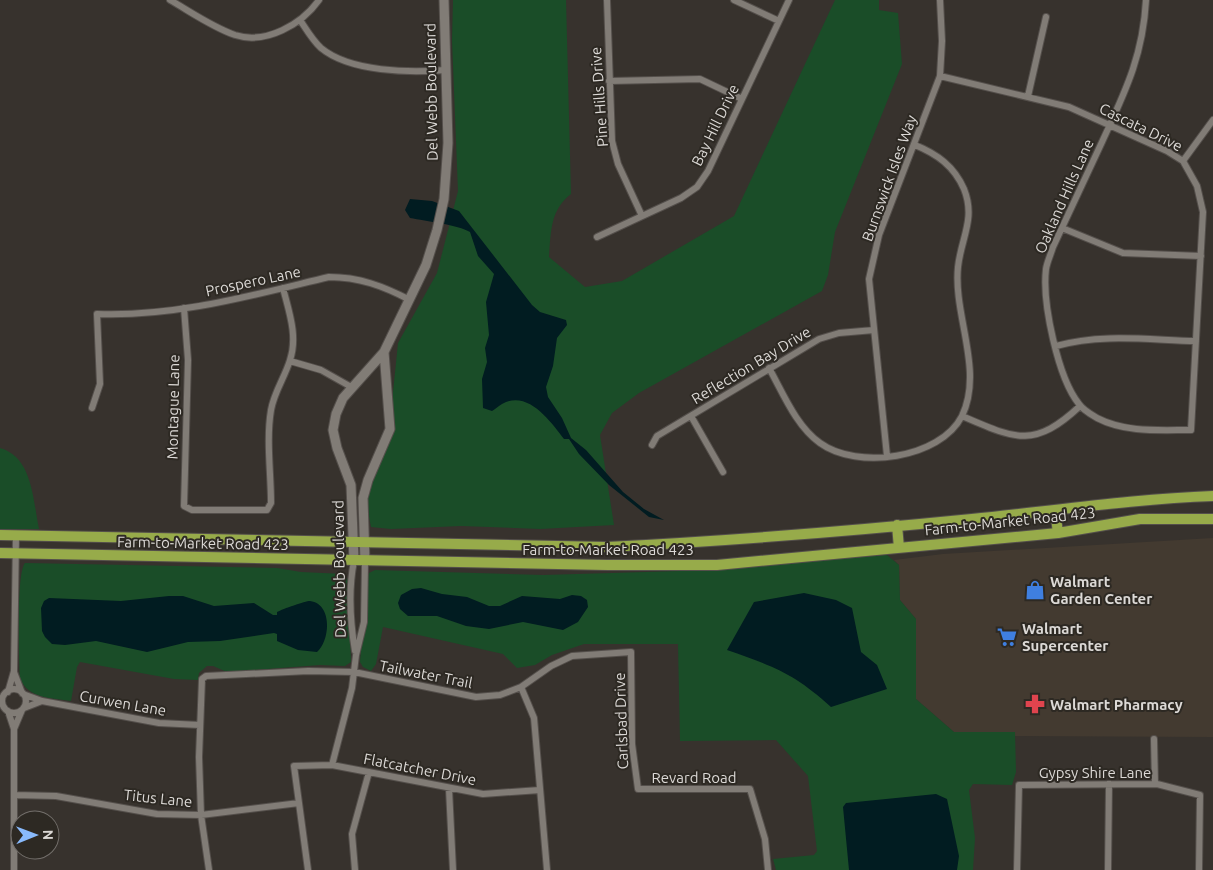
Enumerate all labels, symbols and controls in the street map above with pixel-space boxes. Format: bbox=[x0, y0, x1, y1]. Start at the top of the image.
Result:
street label: Del Webb Boulevard bbox=[421, 23, 441, 161]
street label: Pine Hills Drive bbox=[587, 46, 611, 148]
street label: Bay Hill Drive bbox=[688, 81, 742, 169]
street label: Cascata Drive bbox=[1097, 100, 1185, 154]
street label: Burnswick Isles Way bbox=[858, 113, 920, 243]
street label: Oakland Hills Lane bbox=[1031, 136, 1097, 256]
street label: Prospero Lane bbox=[204, 263, 302, 299]
street label: Reflection Bay Drive bbox=[688, 323, 814, 407]
street label: Montague Lane bbox=[164, 354, 182, 460]
street label: Del Webb Boulevard bbox=[329, 500, 349, 638]
street label: Farm-to-Market Road 423 bbox=[924, 504, 1096, 538]
street label: Farm-to-Market Road 423 bbox=[117, 533, 289, 553]
street label: Farm-to-Market Road 423 bbox=[522, 541, 694, 558]
place label: Walmart Garden Center bbox=[1050, 573, 1153, 607]
shop icon: Walmart Garden Center bbox=[1024, 579, 1046, 601]
place label: Walmart Supercenter bbox=[1022, 620, 1109, 654]
supermarket icon: Walmart Supercenter bbox=[996, 626, 1018, 648]
street label: Tailwater Trail bbox=[378, 657, 474, 691]
street label: Carlsbad Drive bbox=[611, 672, 631, 770]
street label: Curwen Lane bbox=[78, 687, 168, 719]
pharmacy icon: Walmart Pharmacy bbox=[1024, 693, 1046, 715]
place label: Walmart Pharmacy bbox=[1050, 696, 1183, 713]
street label: Flatcatcher Drive bbox=[362, 750, 478, 788]
street label: Gypsy Shire Lane bbox=[1039, 764, 1151, 781]
street label: Revard Road bbox=[651, 769, 737, 786]
street label: Titus Lane bbox=[123, 786, 193, 810]
north arrow bbox=[10, 810, 60, 860]
text: N bbox=[40, 829, 56, 840]

